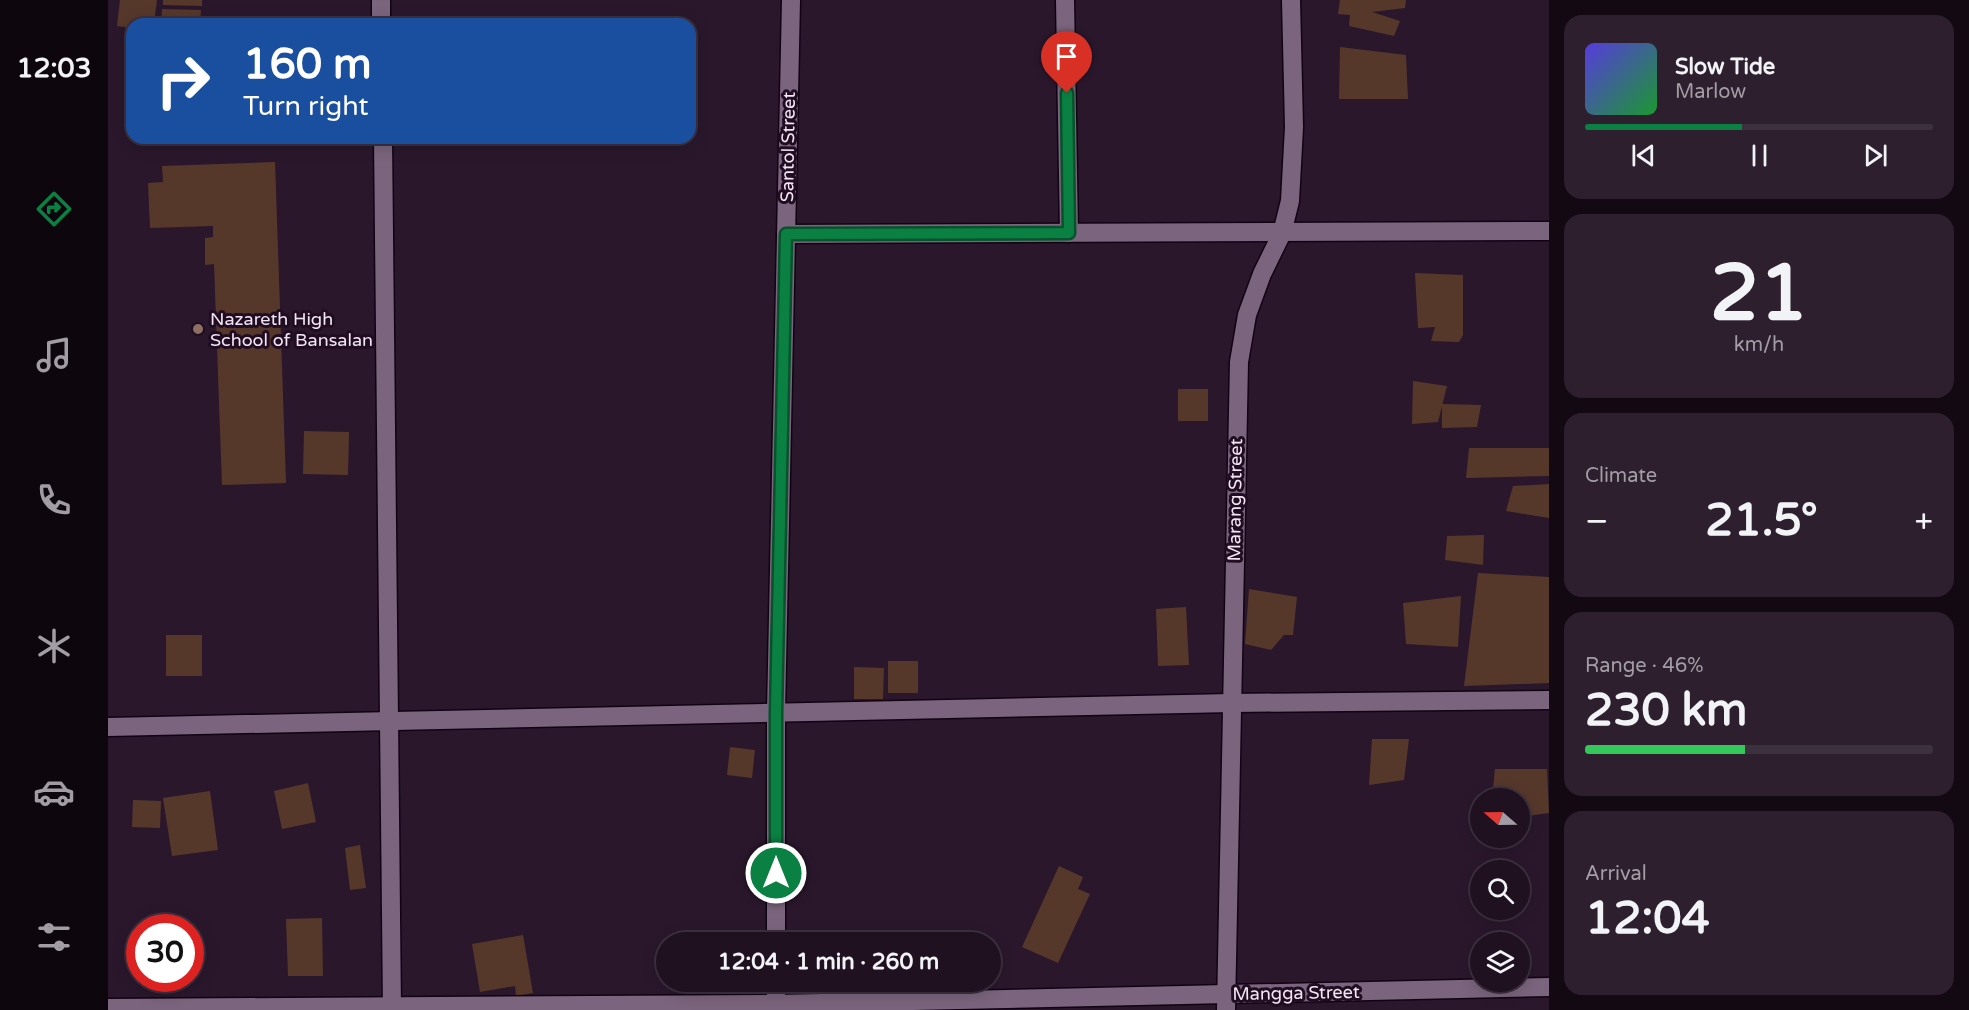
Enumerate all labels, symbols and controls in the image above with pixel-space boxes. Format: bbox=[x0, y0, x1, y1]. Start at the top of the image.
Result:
pin bbox=[1041, 31, 1092, 93]
text: 160 m bbox=[243, 39, 372, 90]
icon: arrive bbox=[1050, 40, 1083, 73]
icon: right bbox=[144, 42, 222, 120]
text: 12:03 bbox=[17, 52, 91, 85]
text: Slow Tide bbox=[1675, 54, 1775, 80]
text: Marlow bbox=[1675, 80, 1746, 104]
text: Turn right bbox=[243, 90, 369, 123]
street label: Santol Street bbox=[776, 92, 800, 202]
icon: previous bbox=[1627, 139, 1660, 172]
icon: pause bbox=[1743, 139, 1776, 172]
icon: next bbox=[1859, 139, 1892, 172]
icon: directions bbox=[33, 188, 75, 230]
text: 21 bbox=[1710, 247, 1808, 341]
place label: Nazareth High School of Bansalan bbox=[210, 308, 373, 351]
marker: Nazareth High School of Bansalan bbox=[191, 322, 205, 336]
text: km/h bbox=[1734, 333, 1784, 357]
icon: music bbox=[33, 334, 75, 376]
street label: Marang Street bbox=[1223, 438, 1247, 562]
text: Climate bbox=[1585, 464, 1657, 488]
icon: phone bbox=[33, 479, 75, 521]
text: 21.5° bbox=[1705, 494, 1818, 548]
text: − bbox=[1585, 502, 1609, 541]
text: + bbox=[1914, 502, 1933, 541]
icon: climate bbox=[33, 625, 75, 667]
text: Range · 46% bbox=[1585, 654, 1704, 678]
text: 230 km bbox=[1585, 684, 1747, 738]
icon: car bbox=[33, 771, 75, 813]
north arrow bbox=[1470, 788, 1530, 848]
map controls bbox=[1470, 788, 1530, 992]
position arrow bbox=[744, 841, 808, 905]
button: search bbox=[1470, 860, 1530, 920]
text: Arrival bbox=[1585, 862, 1647, 886]
text: 12:04 bbox=[1585, 892, 1710, 946]
speed limit sign: 30 bbox=[126, 914, 204, 992]
icon: filters bbox=[33, 916, 75, 958]
button: layers bbox=[1470, 932, 1530, 992]
text: 12:04 · 1 min · 260 m bbox=[718, 949, 939, 975]
street label: Mangga Street bbox=[1232, 981, 1360, 1005]

